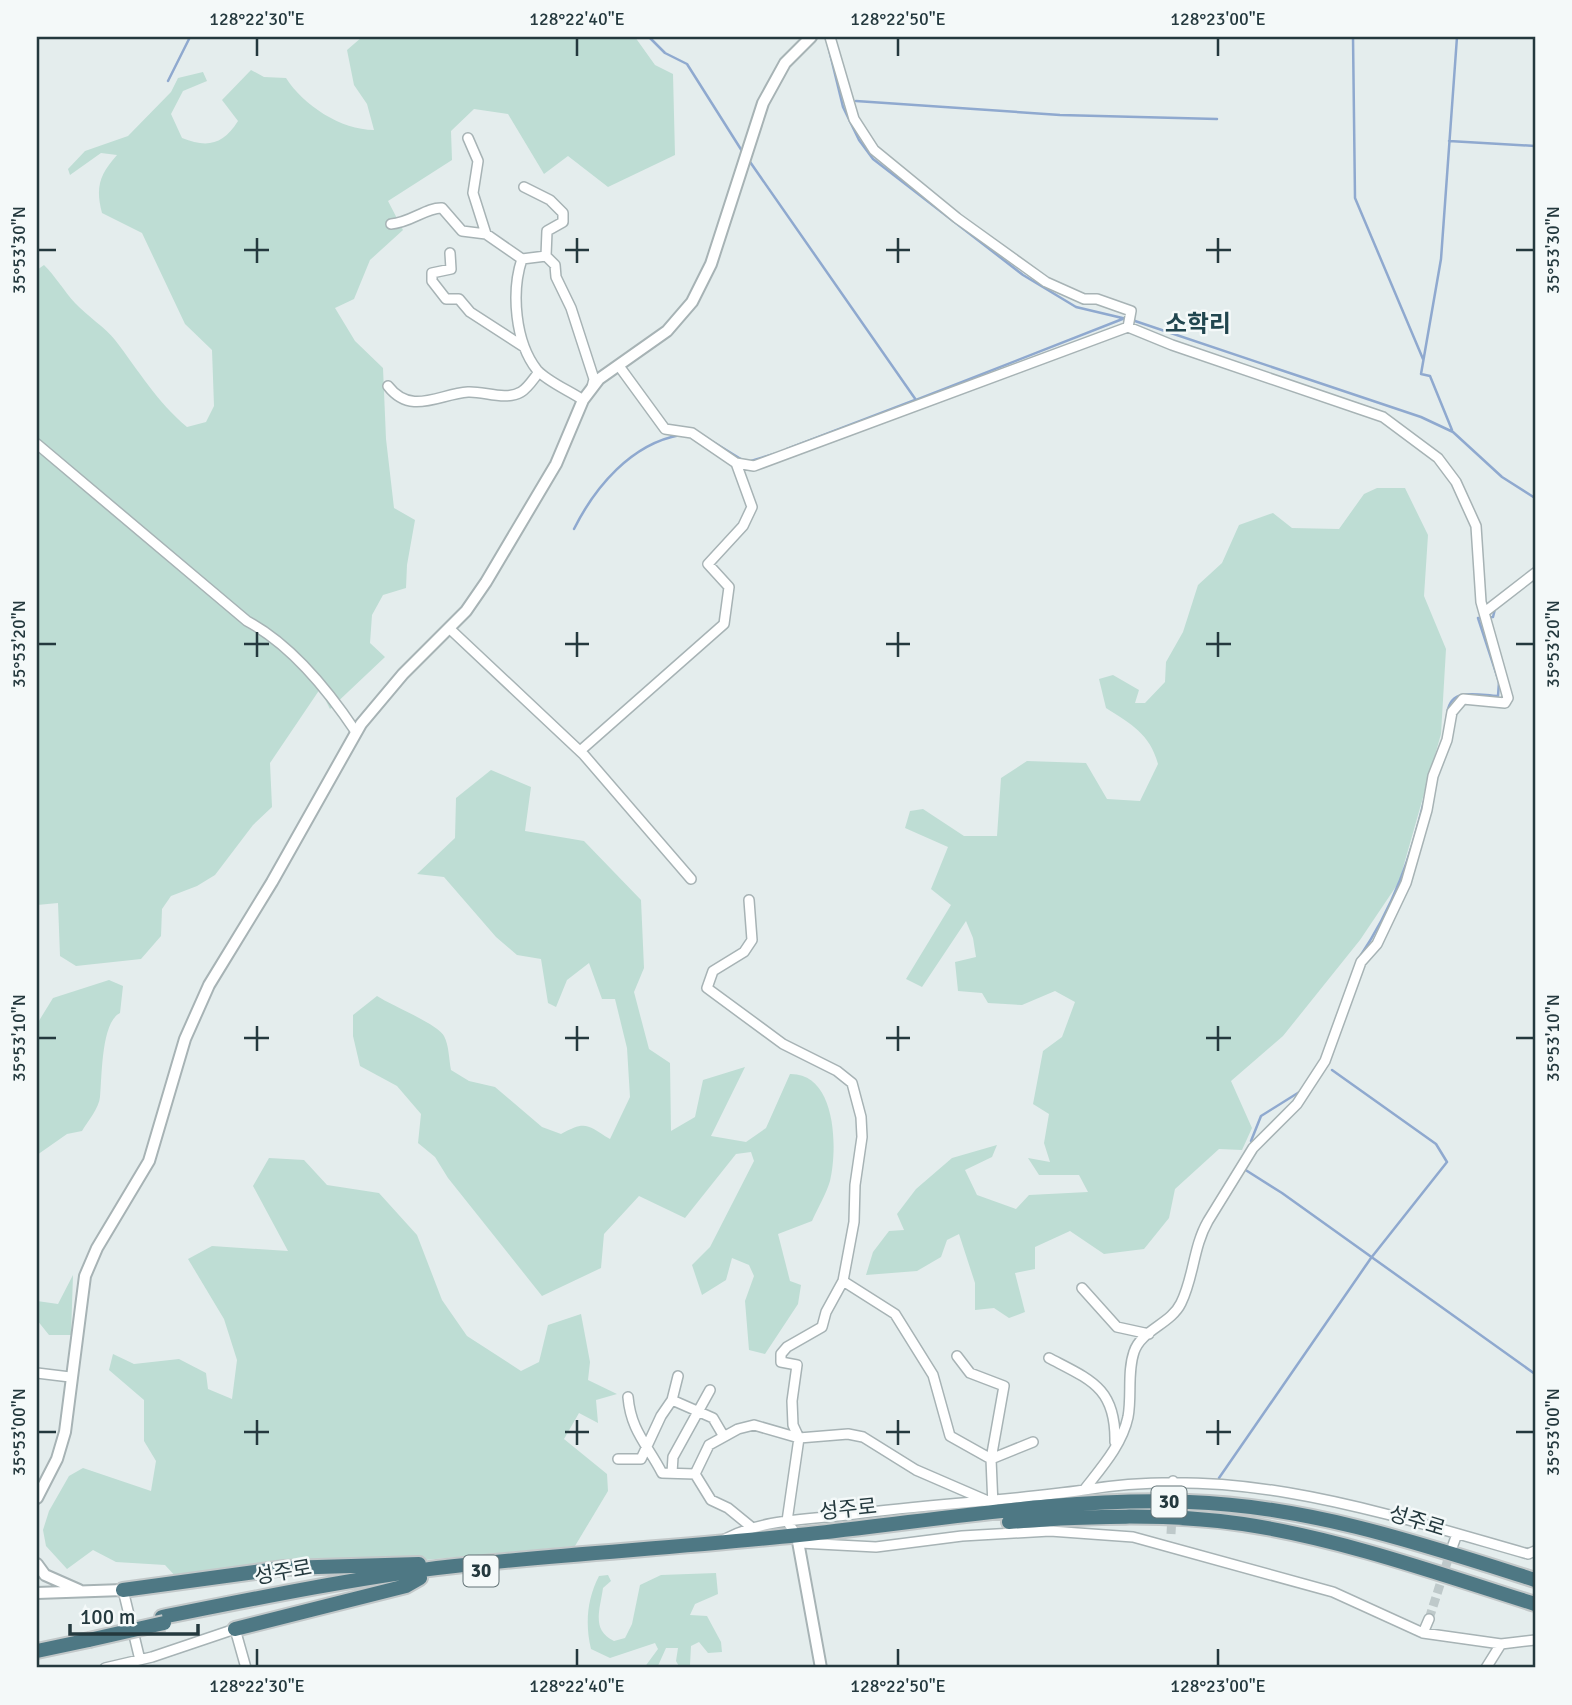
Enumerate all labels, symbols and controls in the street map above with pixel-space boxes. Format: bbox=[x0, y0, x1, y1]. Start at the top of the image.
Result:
text: 128°22'30"E bbox=[209, 8, 305, 30]
text: 128°22'40"E bbox=[529, 8, 625, 30]
text: 128°22'50"E bbox=[850, 8, 946, 30]
text: 128°23'00"E bbox=[1170, 8, 1266, 30]
text: 35°53'30"N bbox=[8, 206, 30, 294]
text: 35°53'30"N bbox=[1542, 206, 1564, 294]
district label: 소학리 bbox=[1165, 309, 1231, 339]
text: 35°53'20"N bbox=[8, 600, 30, 688]
text: 35°53'20"N bbox=[1542, 600, 1564, 688]
text: 35°53'10"N bbox=[8, 994, 30, 1082]
text: 35°53'10"N bbox=[1542, 994, 1564, 1082]
text: 35°53'00"N bbox=[8, 1388, 30, 1476]
text: 35°53'00"N bbox=[1542, 1388, 1564, 1476]
road number: 30 bbox=[1152, 1486, 1186, 1518]
street label: 성주로 bbox=[818, 1493, 878, 1525]
street label: 성주로 bbox=[1385, 1500, 1449, 1542]
street label: 성주로 bbox=[252, 1554, 314, 1590]
road number: 30 bbox=[463, 1555, 498, 1586]
scale bar bbox=[70, 1593, 198, 1637]
text: 100 m bbox=[80, 1604, 135, 1630]
text: 128°22'30"E bbox=[209, 1675, 305, 1697]
text: 128°22'40"E bbox=[529, 1675, 625, 1697]
text: 128°22'50"E bbox=[850, 1675, 946, 1697]
text: 128°23'00"E bbox=[1170, 1675, 1266, 1697]

